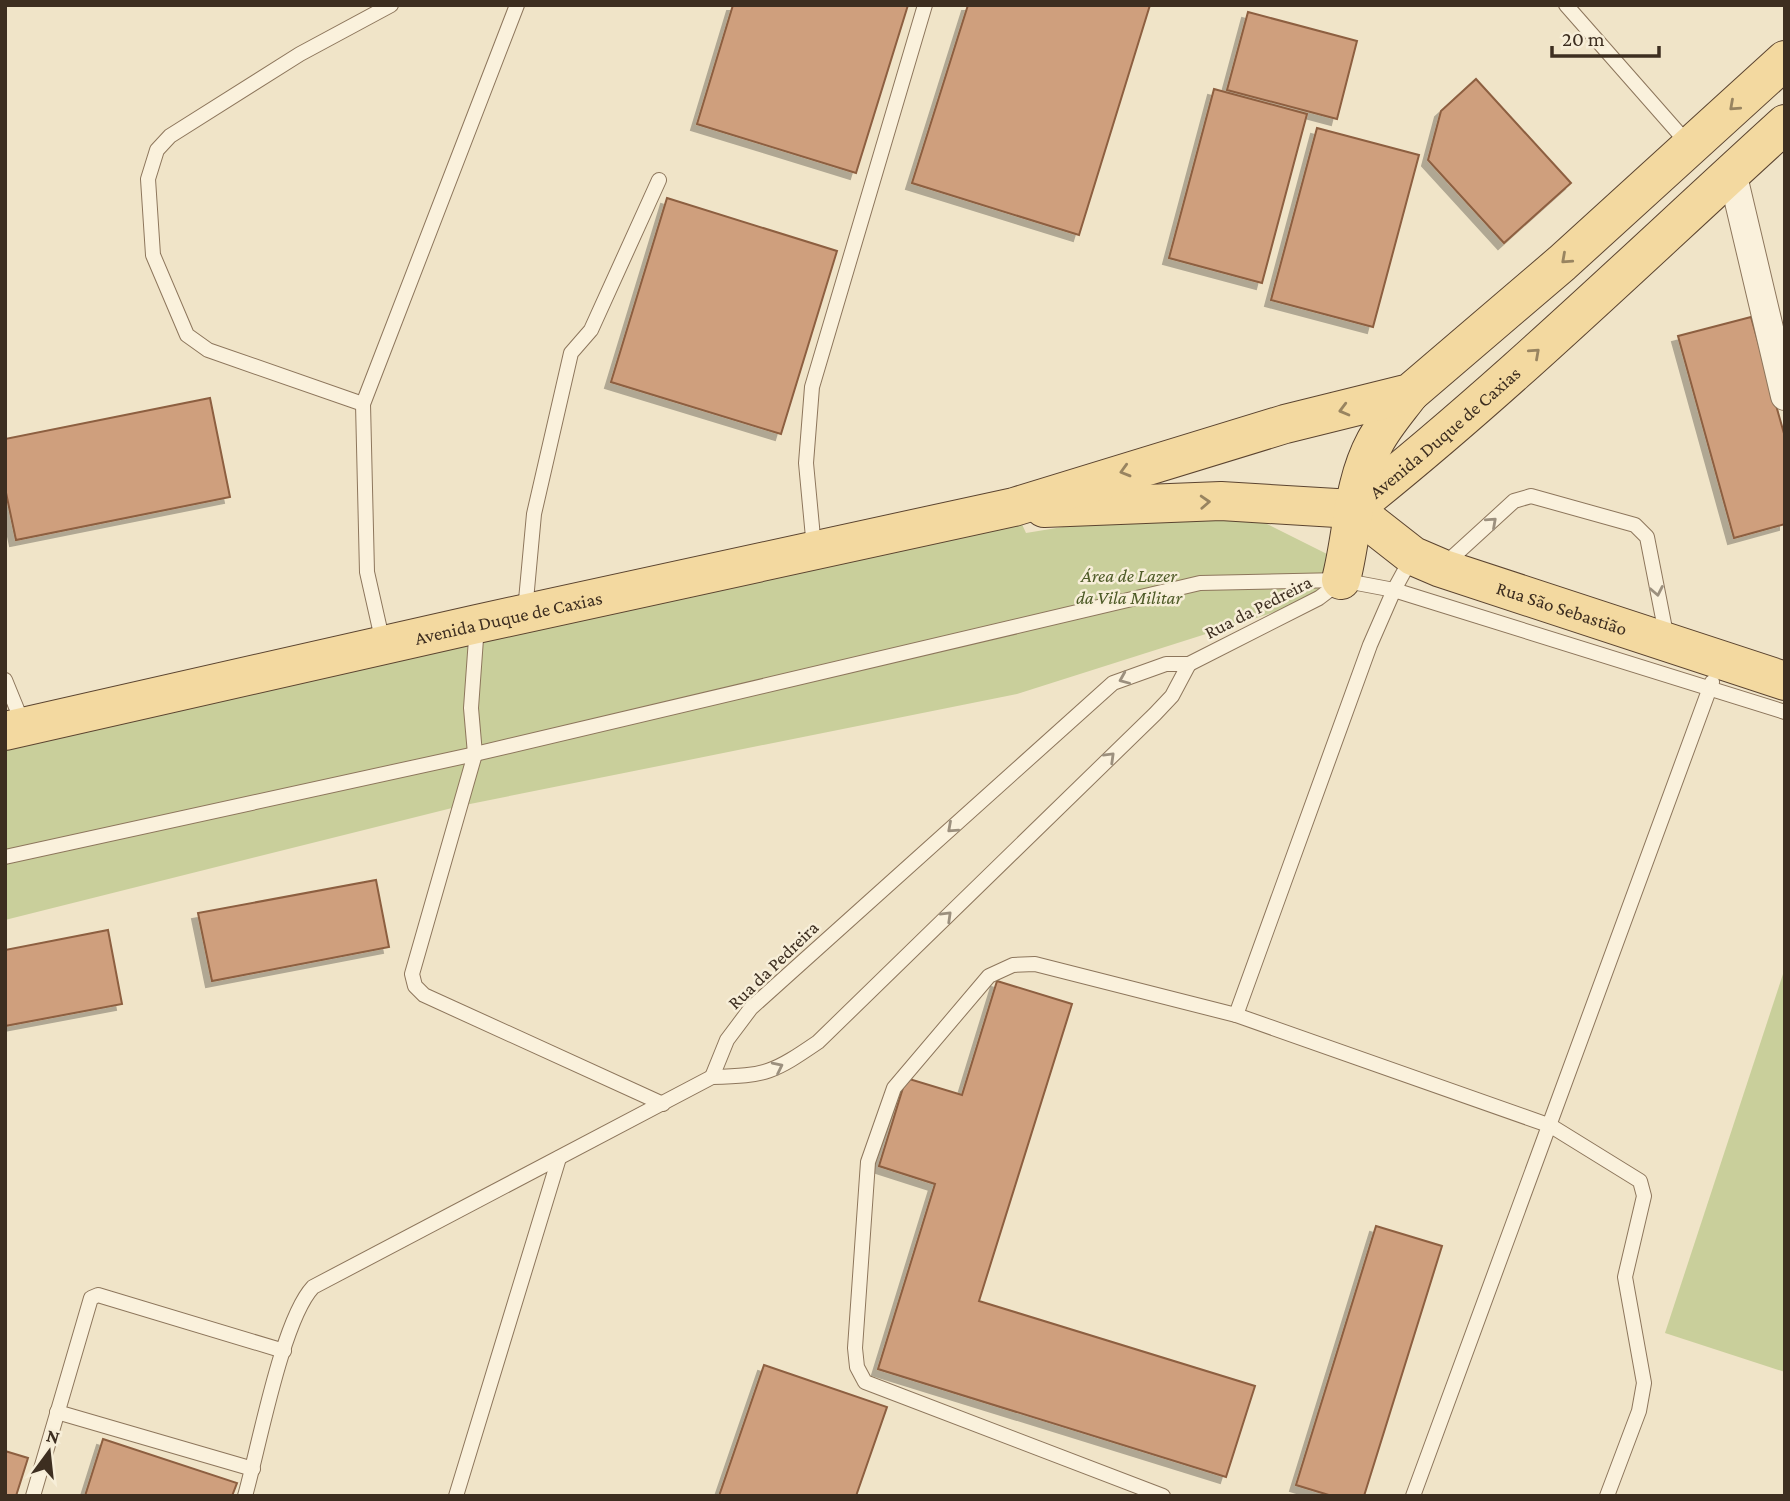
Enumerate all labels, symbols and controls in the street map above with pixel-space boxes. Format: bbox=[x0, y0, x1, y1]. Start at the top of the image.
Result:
scale bar bbox=[1552, 14, 1659, 58]
text: 20 m bbox=[1562, 27, 1605, 51]
one-way arrow bbox=[1729, 98, 1742, 111]
one-way arrow bbox=[1561, 251, 1574, 263]
one-way arrow bbox=[1527, 349, 1540, 362]
street label: Avenida Duque de Caxias bbox=[1365, 362, 1524, 502]
one-way arrow bbox=[1338, 402, 1350, 416]
one-way arrow bbox=[1119, 463, 1131, 478]
one-way arrow bbox=[1200, 495, 1211, 510]
one-way arrow bbox=[1484, 517, 1497, 530]
park label: Área de Lazer da Vila Militar bbox=[1076, 565, 1183, 608]
street label: Rua da Pedreira bbox=[1201, 571, 1315, 643]
street label: Rua São Sebastião bbox=[1494, 577, 1630, 639]
one-way arrow bbox=[1649, 585, 1664, 597]
street label: Avenida Duque de Caxias bbox=[413, 587, 604, 648]
one-way arrow bbox=[1119, 671, 1131, 685]
one-way arrow bbox=[1101, 752, 1114, 765]
one-way arrow bbox=[947, 819, 960, 832]
one-way arrow bbox=[939, 911, 952, 924]
street label: Rua da Pedreira bbox=[723, 917, 823, 1013]
one-way arrow bbox=[771, 1061, 784, 1075]
north arrow bbox=[14, 1417, 84, 1487]
text: N bbox=[44, 1424, 62, 1448]

